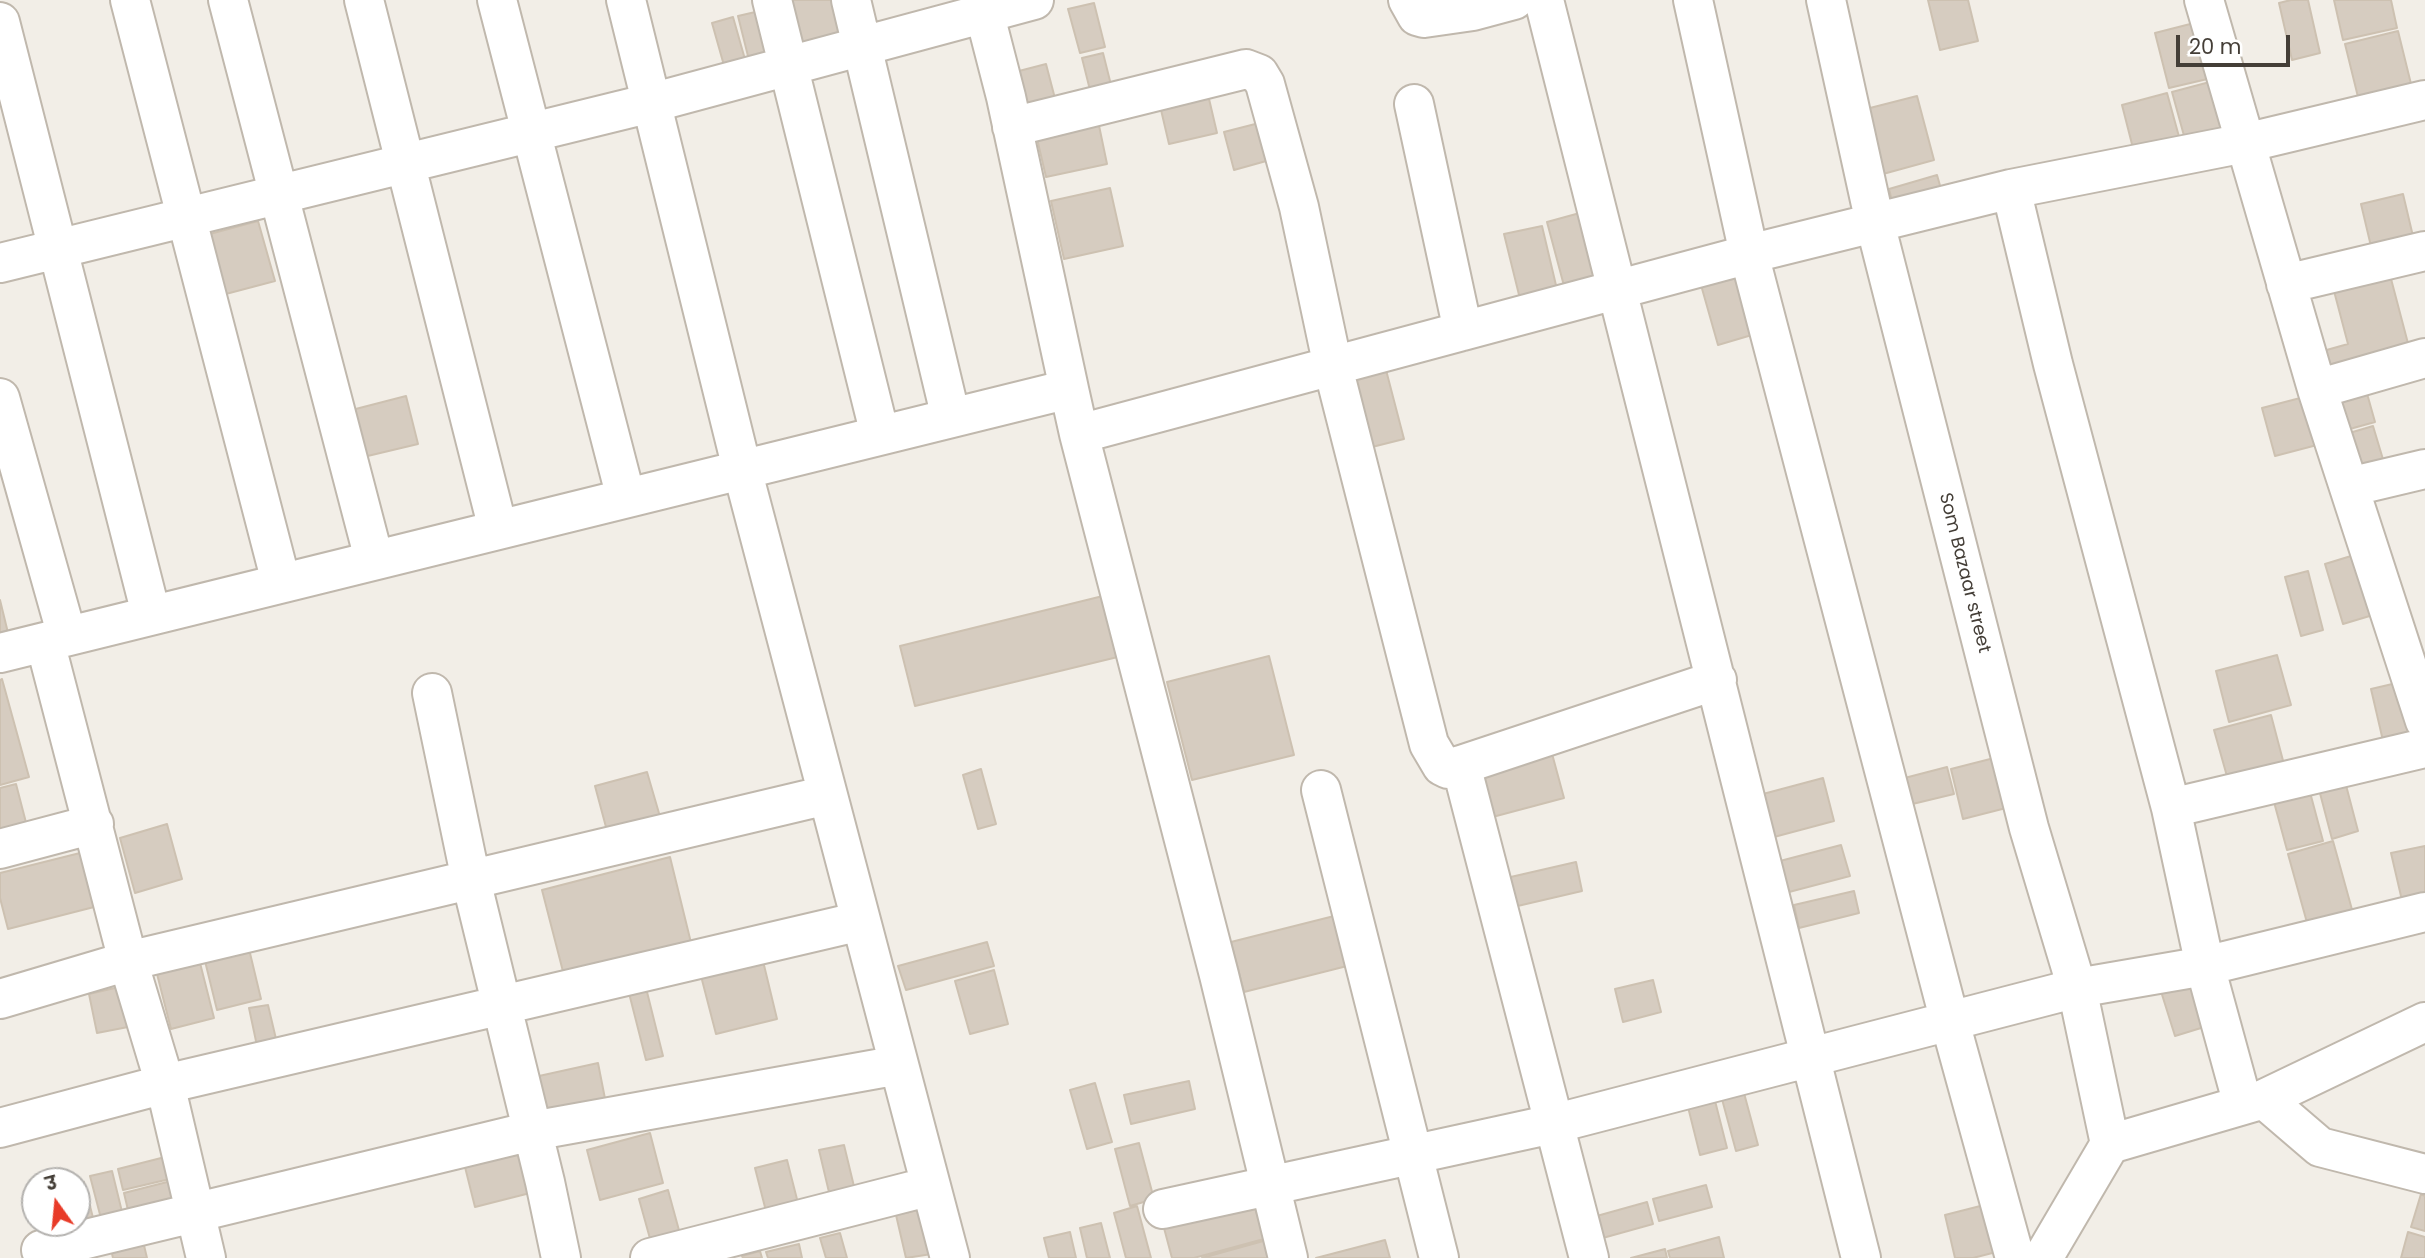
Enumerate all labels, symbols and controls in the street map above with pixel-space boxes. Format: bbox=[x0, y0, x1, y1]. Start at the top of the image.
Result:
scale bar bbox=[2180, 21, 2294, 65]
text: 20 m bbox=[2189, 32, 2242, 61]
street label: Som Bazaar street bbox=[1934, 491, 1994, 655]
north arrow bbox=[21, 1167, 91, 1237]
text: उ bbox=[42, 1169, 60, 1198]

